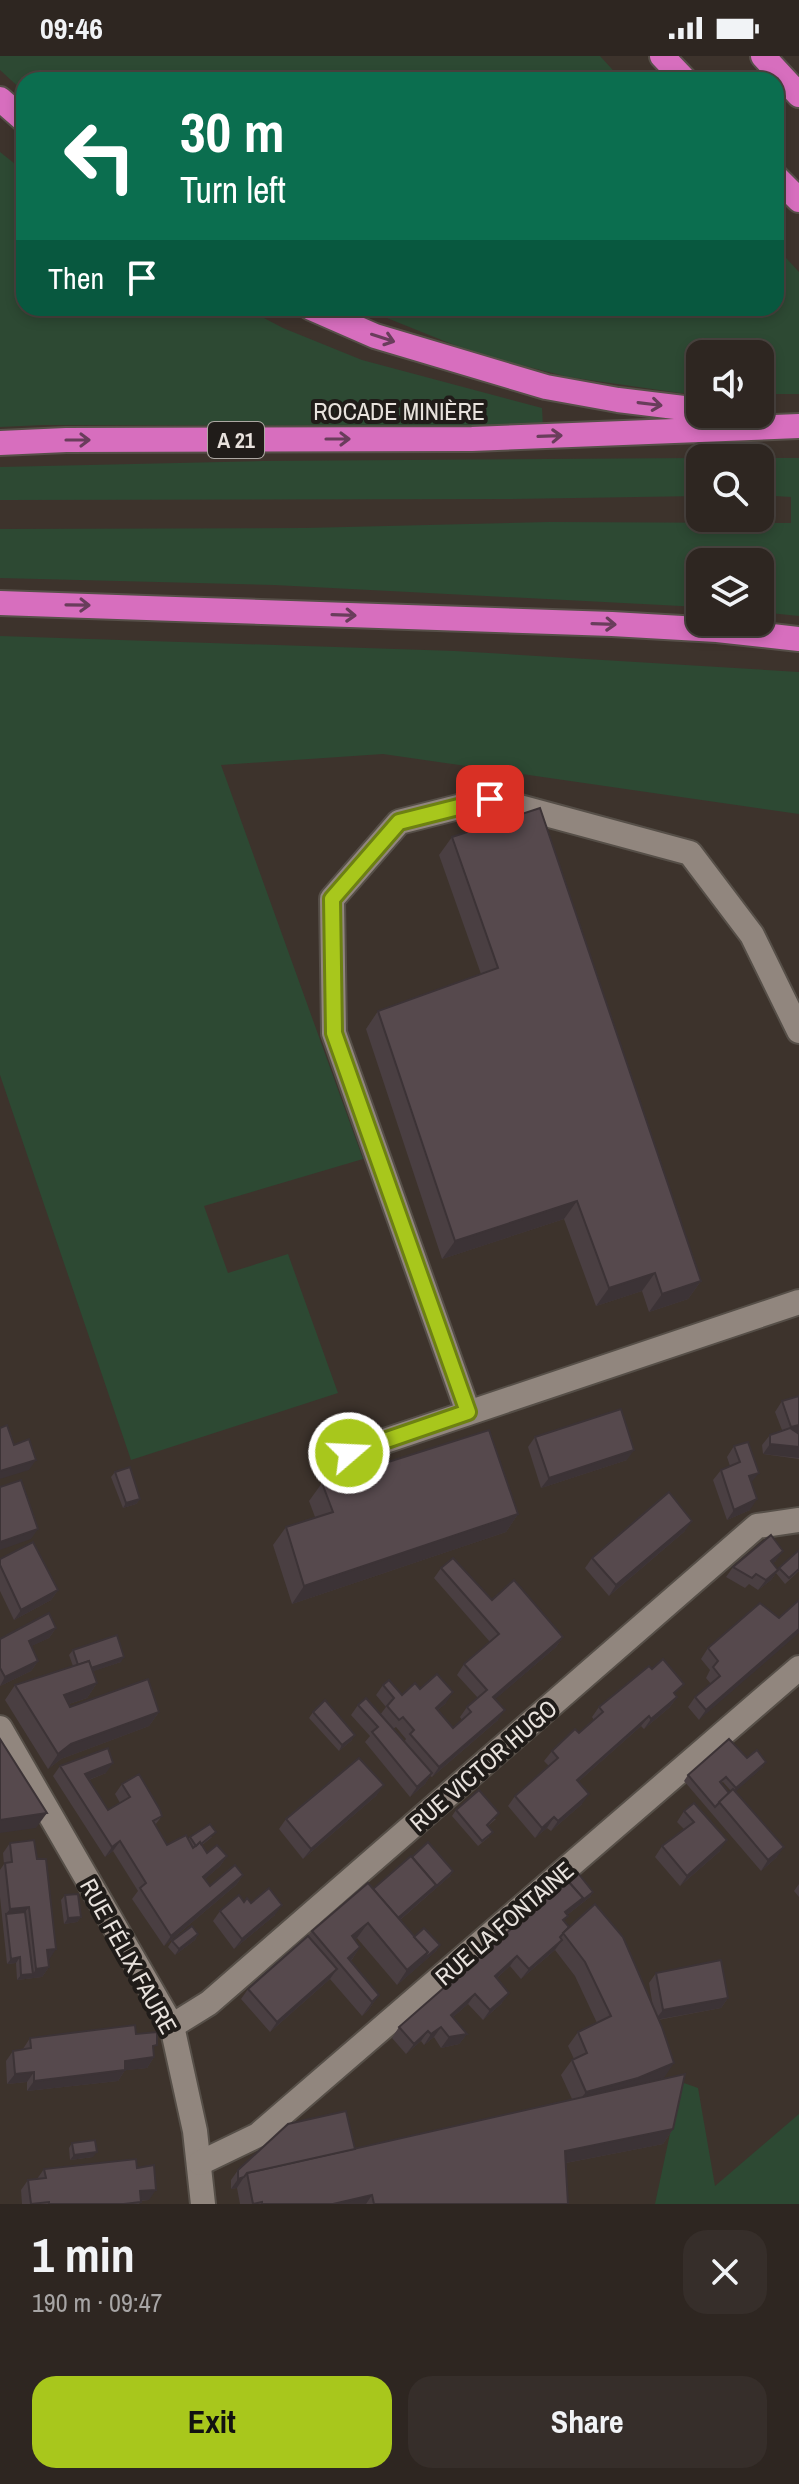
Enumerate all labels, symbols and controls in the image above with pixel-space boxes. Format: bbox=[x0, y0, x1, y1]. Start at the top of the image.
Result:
text: 09:46 bbox=[40, 8, 103, 48]
text: 30 m bbox=[180, 94, 285, 169]
icon: left bbox=[48, 104, 152, 208]
text: Turn left bbox=[180, 166, 286, 214]
icon: arrive bbox=[120, 256, 164, 300]
text: Then bbox=[48, 258, 104, 298]
one-way arrow bbox=[371, 332, 396, 347]
map controls bbox=[686, 340, 774, 636]
button: sound bbox=[686, 340, 774, 428]
street label: ROCADE MINIÈRE bbox=[313, 395, 485, 427]
one-way arrow bbox=[637, 397, 662, 412]
road number: A 21 bbox=[208, 422, 264, 458]
one-way arrow bbox=[536, 428, 563, 443]
one-way arrow bbox=[324, 431, 351, 447]
one-way arrow bbox=[64, 432, 91, 448]
button: search bbox=[686, 444, 774, 532]
button: layers bbox=[686, 548, 774, 636]
one-way arrow bbox=[64, 598, 91, 613]
one-way arrow bbox=[330, 607, 357, 623]
one-way arrow bbox=[590, 616, 617, 631]
pin bbox=[456, 765, 524, 833]
icon: arrive bbox=[468, 777, 512, 821]
position arrow bbox=[307, 1411, 391, 1495]
street label: RUE VICTOR HUGO bbox=[402, 1692, 564, 1838]
street label: RUE LA FONTAINE bbox=[428, 1854, 580, 1992]
street label: RUE FÉLIX FAURE bbox=[73, 1873, 185, 2039]
text: 1 min bbox=[32, 2222, 135, 2287]
button: close bbox=[683, 2230, 767, 2314]
text: 190 m · 09:47 bbox=[32, 2285, 162, 2320]
button: Exit bbox=[32, 2376, 392, 2468]
button: Share bbox=[408, 2376, 767, 2468]

